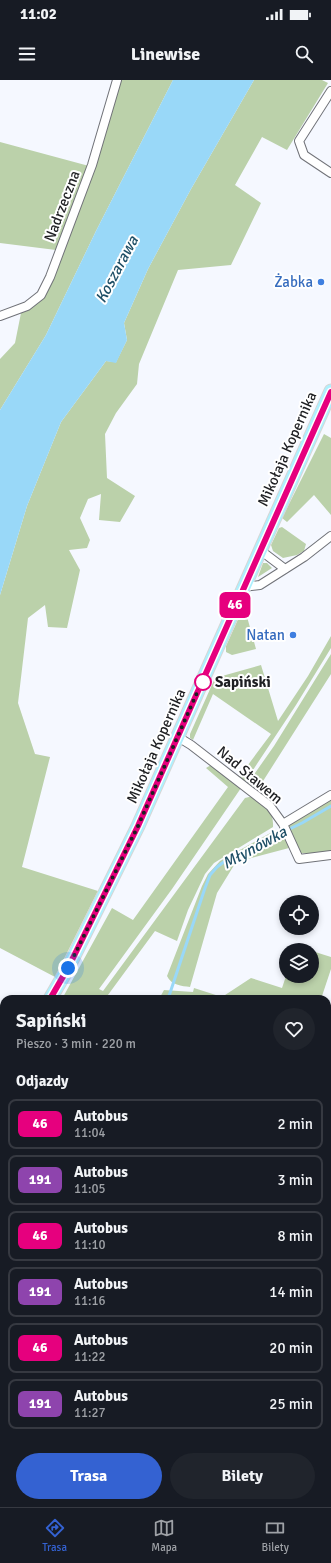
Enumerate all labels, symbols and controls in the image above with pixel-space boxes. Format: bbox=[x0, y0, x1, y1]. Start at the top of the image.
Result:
text: 11:02 bbox=[20, 5, 57, 23]
icon: menu bbox=[16, 43, 38, 65]
text: Linewise bbox=[131, 43, 200, 65]
icon: search bbox=[293, 43, 315, 65]
street label: Nadrzeczna bbox=[40, 168, 84, 244]
water label: Koszarawa bbox=[91, 232, 143, 306]
place label: Żabka bbox=[274, 273, 313, 291]
marker: Żabka bbox=[316, 277, 326, 287]
street label: Mikołaja Kopernika bbox=[254, 389, 320, 509]
line badge: 46 bbox=[217, 592, 253, 618]
text: 46 bbox=[227, 596, 243, 613]
place label: Natan bbox=[246, 626, 285, 644]
marker: Natan bbox=[288, 630, 298, 640]
marker: Sapiński bbox=[194, 673, 212, 691]
place label: Sapiński bbox=[215, 673, 271, 691]
street label: Mikołaja Kopernika bbox=[123, 686, 189, 806]
street label: Nad Stawem bbox=[214, 742, 286, 808]
water label: Młynówka bbox=[219, 822, 291, 874]
map controls bbox=[279, 895, 319, 983]
button: locate bbox=[279, 895, 319, 935]
button: layers bbox=[279, 943, 319, 983]
your location bbox=[58, 958, 78, 978]
button: heart bbox=[273, 1008, 315, 1050]
text: Sapiński bbox=[16, 1009, 87, 1033]
text: Pieszo · 3 min · 220 m bbox=[16, 1036, 136, 1052]
text: Odjazdy bbox=[16, 1072, 69, 1090]
text: Autobus bbox=[74, 1107, 128, 1125]
text: 46 bbox=[32, 1115, 48, 1132]
text: 2 min bbox=[277, 1115, 313, 1133]
text: 11:04 bbox=[74, 1125, 106, 1141]
text: Autobus bbox=[74, 1163, 128, 1181]
text: 191 bbox=[29, 1171, 51, 1188]
text: 3 min bbox=[277, 1171, 313, 1189]
text: 11:05 bbox=[74, 1181, 106, 1197]
text: Autobus bbox=[74, 1219, 128, 1237]
text: 46 bbox=[32, 1227, 48, 1244]
text: 8 min bbox=[277, 1227, 313, 1245]
text: 11:10 bbox=[74, 1237, 106, 1253]
text: Autobus bbox=[74, 1275, 128, 1293]
text: 191 bbox=[29, 1283, 51, 1300]
text: 14 min bbox=[269, 1283, 313, 1301]
text: 11:16 bbox=[74, 1293, 106, 1309]
text: Autobus bbox=[74, 1331, 128, 1349]
text: 46 bbox=[32, 1339, 48, 1356]
text: 20 min bbox=[269, 1339, 313, 1357]
text: 11:22 bbox=[74, 1349, 106, 1365]
text: Autobus bbox=[74, 1387, 128, 1405]
text: 191 bbox=[29, 1395, 51, 1412]
text: 25 min bbox=[269, 1395, 313, 1413]
text: 11:27 bbox=[74, 1405, 106, 1421]
button: Trasa bbox=[16, 1453, 162, 1499]
button: Bilety bbox=[170, 1453, 315, 1499]
tab: Trasa bbox=[42, 1517, 67, 1554]
tab: Mapa bbox=[151, 1517, 177, 1554]
tab: Bilety bbox=[262, 1517, 289, 1554]

